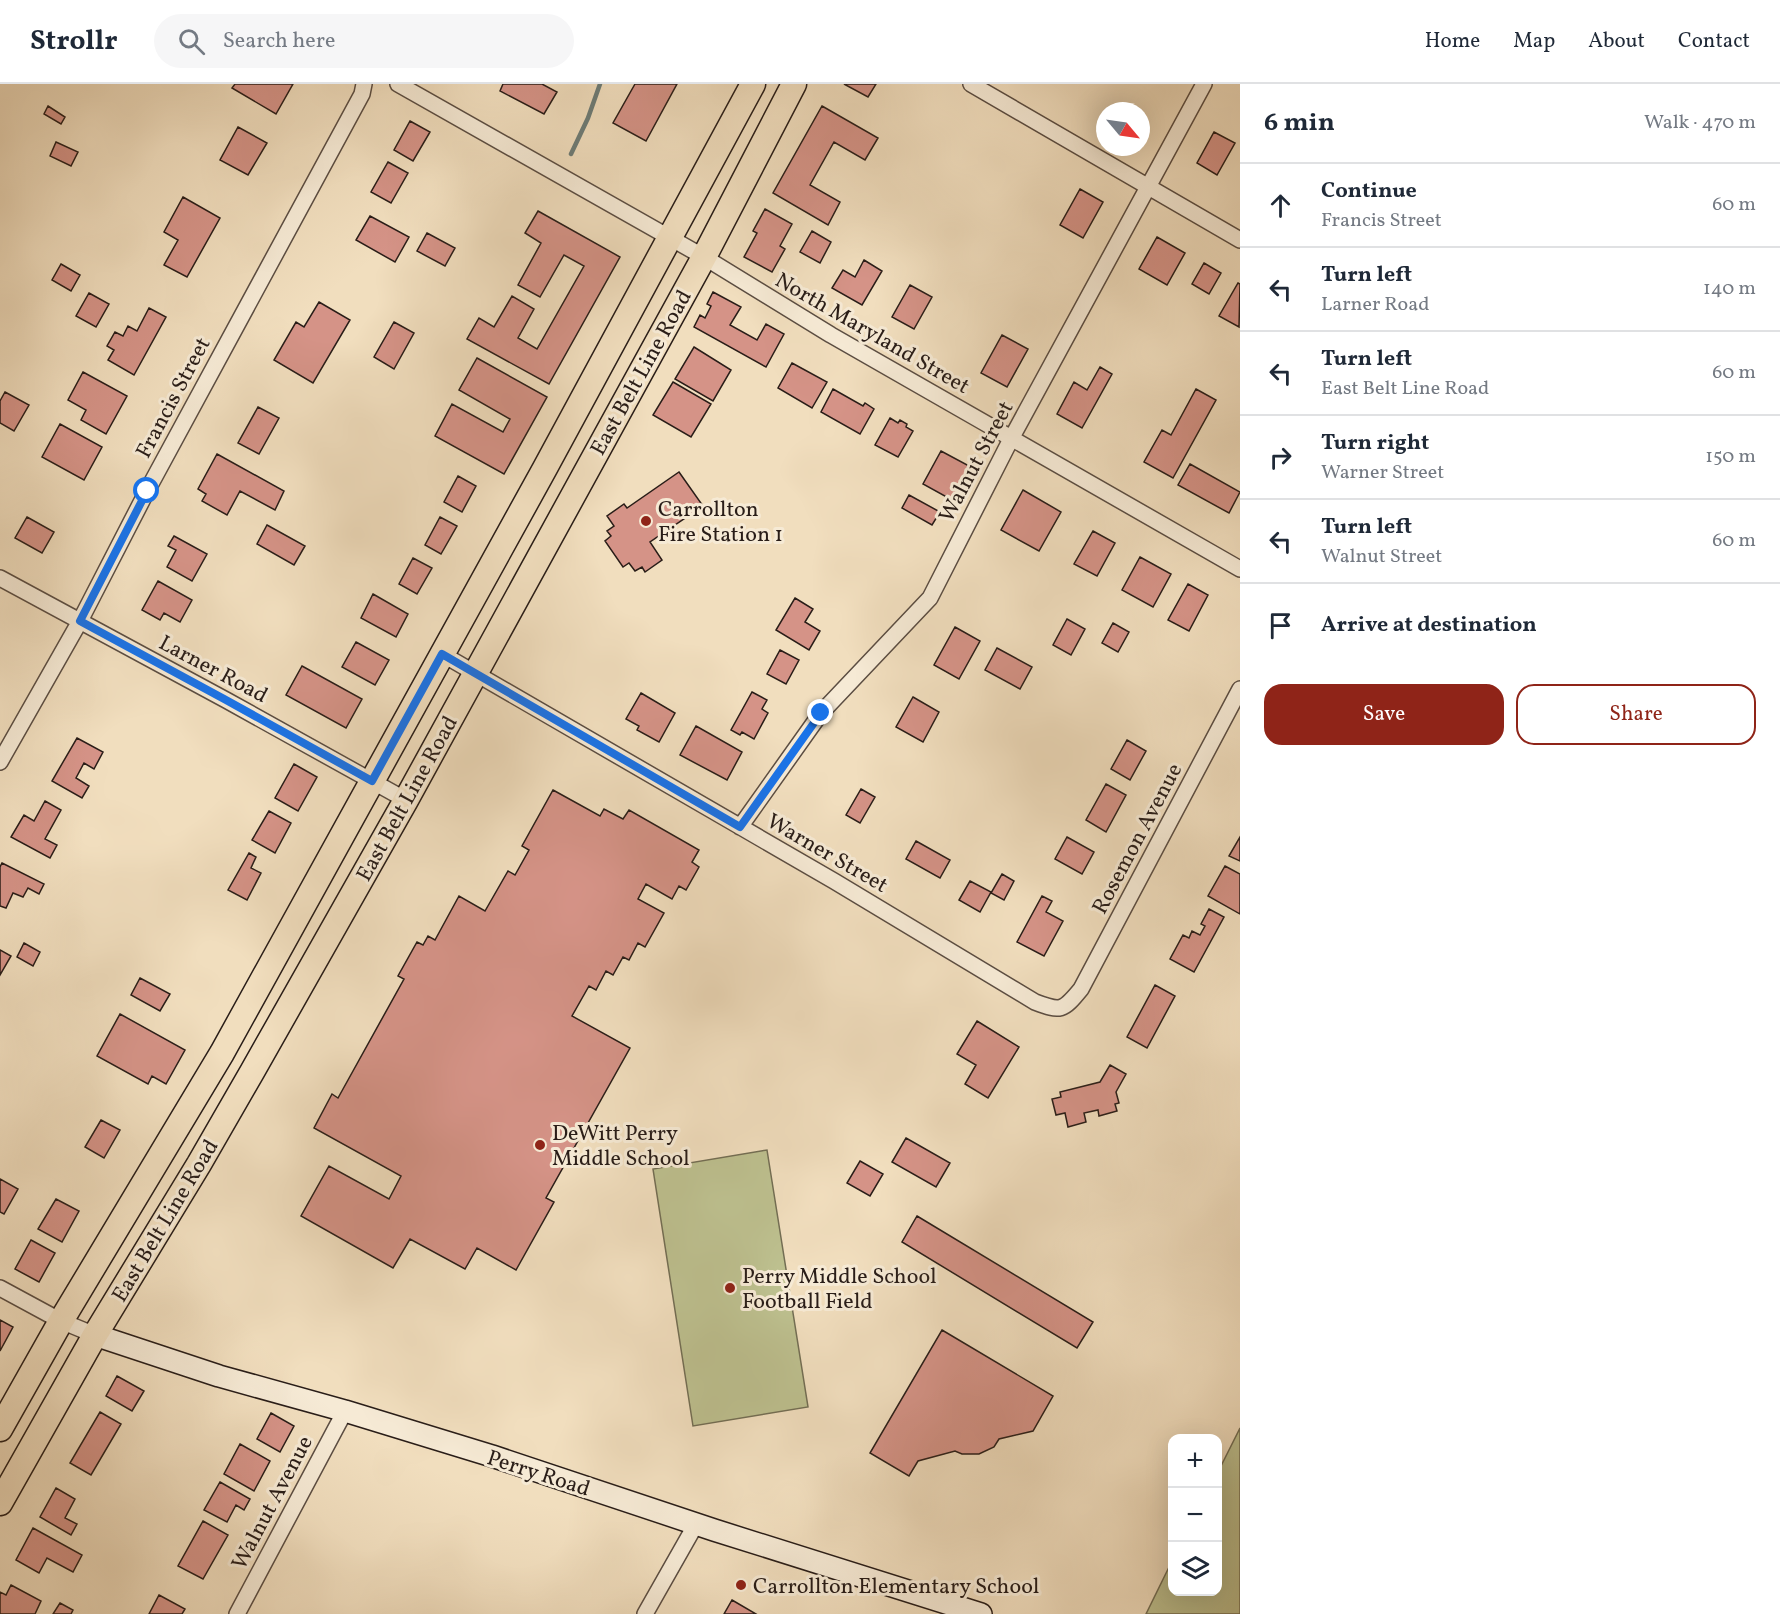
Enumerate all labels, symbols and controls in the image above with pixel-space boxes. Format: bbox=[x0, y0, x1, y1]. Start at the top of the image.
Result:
search box bbox=[154, 14, 574, 68]
text: Strollr bbox=[30, 22, 118, 61]
icon: search bbox=[175, 25, 208, 58]
text: Search here bbox=[223, 26, 335, 57]
text: Home bbox=[1425, 27, 1480, 56]
text: Map bbox=[1513, 27, 1555, 56]
text: About bbox=[1588, 27, 1645, 56]
text: Contact bbox=[1678, 27, 1750, 56]
north arrow bbox=[1096, 102, 1150, 156]
text: 6 min bbox=[1264, 105, 1335, 141]
text: Walk · 470 m bbox=[1644, 109, 1756, 137]
text: Continue bbox=[1321, 176, 1417, 207]
icon: ahead bbox=[1264, 189, 1297, 222]
text: 60 m bbox=[1712, 191, 1756, 219]
text: Francis Street bbox=[1321, 207, 1442, 235]
text: Turn left bbox=[1321, 260, 1412, 291]
street label: North Maryland Street bbox=[769, 266, 975, 403]
icon: left bbox=[1264, 273, 1297, 306]
text: 140 m bbox=[1703, 275, 1756, 303]
street label: East Belt Line Road bbox=[584, 285, 701, 462]
text: Larner Road bbox=[1321, 291, 1430, 319]
street label: Francis Street bbox=[129, 332, 219, 464]
text: Turn left bbox=[1321, 344, 1412, 375]
icon: left bbox=[1264, 357, 1297, 390]
text: 60 m bbox=[1712, 359, 1756, 387]
text: East Belt Line Road bbox=[1321, 375, 1489, 403]
street label: Walnut Street bbox=[932, 396, 1022, 528]
text: Turn right bbox=[1321, 428, 1429, 459]
icon: right bbox=[1264, 441, 1297, 474]
text: 150 m bbox=[1705, 443, 1756, 471]
text: Warner Street bbox=[1321, 459, 1444, 487]
route start bbox=[133, 477, 159, 503]
place label: Carrollton Fire Station 1 bbox=[658, 495, 783, 551]
text: Turn left bbox=[1321, 512, 1412, 543]
marker: Carrollton Fire Station 1 bbox=[639, 514, 653, 528]
icon: left bbox=[1264, 525, 1297, 558]
text: 60 m bbox=[1712, 527, 1756, 555]
text: Walnut Street bbox=[1321, 543, 1442, 571]
icon: arrive bbox=[1264, 609, 1297, 642]
text: Arrive at destination bbox=[1321, 610, 1537, 641]
street label: Larner Road bbox=[153, 629, 273, 712]
button: Save bbox=[1264, 684, 1504, 745]
button: Share bbox=[1516, 684, 1756, 745]
route end bbox=[807, 699, 833, 725]
street label: East Belt Line Road bbox=[350, 711, 467, 888]
street label: Rosemon Avenue bbox=[1085, 758, 1191, 920]
street label: Warner Street bbox=[760, 807, 893, 902]
place label: DeWitt Perry Middle School bbox=[552, 1119, 690, 1175]
street label: East Belt Line Road bbox=[105, 1134, 227, 1309]
marker: DeWitt Perry Middle School bbox=[533, 1138, 547, 1152]
place label: Perry Middle School Football Field bbox=[742, 1262, 936, 1318]
marker: Perry Middle School Football Field bbox=[723, 1281, 737, 1295]
street label: Walnut Avenue bbox=[225, 1431, 322, 1576]
map controls bbox=[1168, 1434, 1222, 1596]
button: + bbox=[1168, 1434, 1222, 1488]
street label: Perry Road bbox=[483, 1443, 594, 1506]
button: − bbox=[1168, 1488, 1222, 1542]
button: layers bbox=[1168, 1542, 1222, 1596]
place label: Carrollton Elementary School bbox=[753, 1572, 1039, 1603]
marker: Carrollton Elementary School bbox=[734, 1578, 748, 1592]

